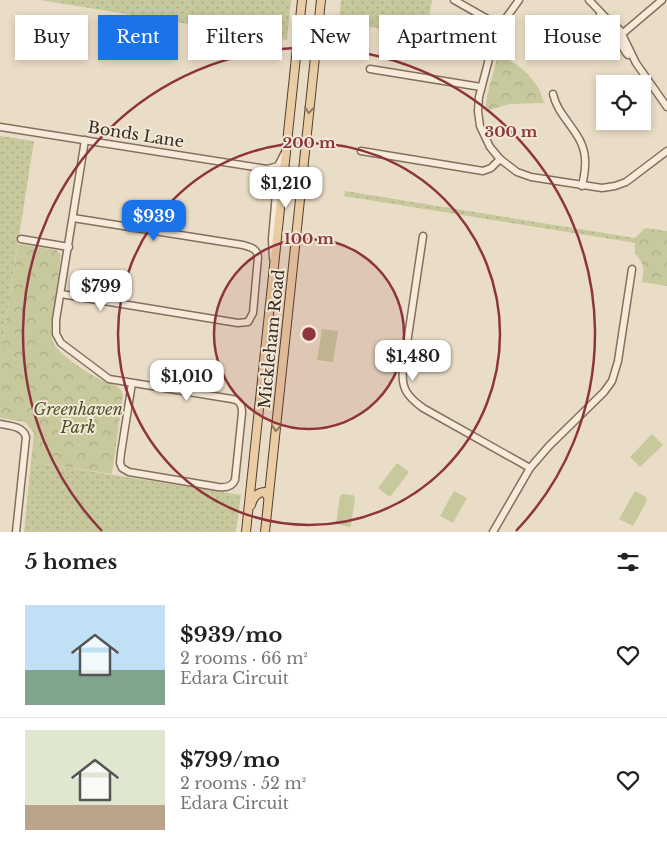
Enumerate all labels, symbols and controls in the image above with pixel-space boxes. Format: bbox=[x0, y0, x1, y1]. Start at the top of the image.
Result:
chip: Buy bbox=[15, 15, 88, 60]
chip: Rent bbox=[98, 15, 178, 60]
chip: Filters bbox=[188, 15, 282, 60]
chip: New bbox=[292, 15, 369, 60]
chip: Apartment bbox=[379, 15, 515, 60]
chip: House bbox=[525, 15, 620, 60]
map controls bbox=[596, 75, 651, 130]
button: locate bbox=[596, 75, 651, 130]
one-way arrow bbox=[304, 106, 315, 114]
street label: Bonds Lane bbox=[86, 117, 186, 151]
text: 300 m bbox=[485, 122, 538, 141]
text: 200 m bbox=[283, 133, 336, 152]
pin: $1,210 bbox=[245, 166, 327, 209]
text: $1,210 bbox=[261, 173, 311, 193]
pin: $939 bbox=[124, 200, 184, 242]
text: $939 bbox=[133, 206, 175, 226]
text: 100 m bbox=[284, 229, 334, 248]
street label: Mickleham Road bbox=[254, 268, 288, 410]
pin: $799 bbox=[71, 270, 131, 312]
text: $799 bbox=[81, 276, 121, 296]
centre of rings bbox=[300, 325, 318, 343]
pin: $1,480 bbox=[372, 340, 454, 382]
text: $1,480 bbox=[386, 346, 440, 366]
pin: $1,010 bbox=[146, 360, 228, 402]
text: $1,010 bbox=[161, 366, 213, 386]
park label: Greenhaven Park bbox=[33, 399, 123, 437]
one-way arrow bbox=[270, 425, 281, 433]
icon: filters bbox=[614, 548, 642, 576]
text: 5 homes bbox=[25, 549, 117, 575]
text: $939/mo bbox=[180, 622, 282, 648]
icon: home bbox=[65, 625, 125, 685]
icon: heart bbox=[614, 641, 642, 669]
text: 2 rooms · 66 m² bbox=[180, 648, 308, 668]
text: Edara Circuit bbox=[180, 668, 289, 688]
text: $799/mo bbox=[180, 747, 280, 773]
icon: home bbox=[65, 750, 125, 810]
icon: heart bbox=[614, 766, 642, 794]
text: 2 rooms · 52 m² bbox=[180, 773, 306, 793]
text: Edara Circuit bbox=[180, 793, 289, 813]

